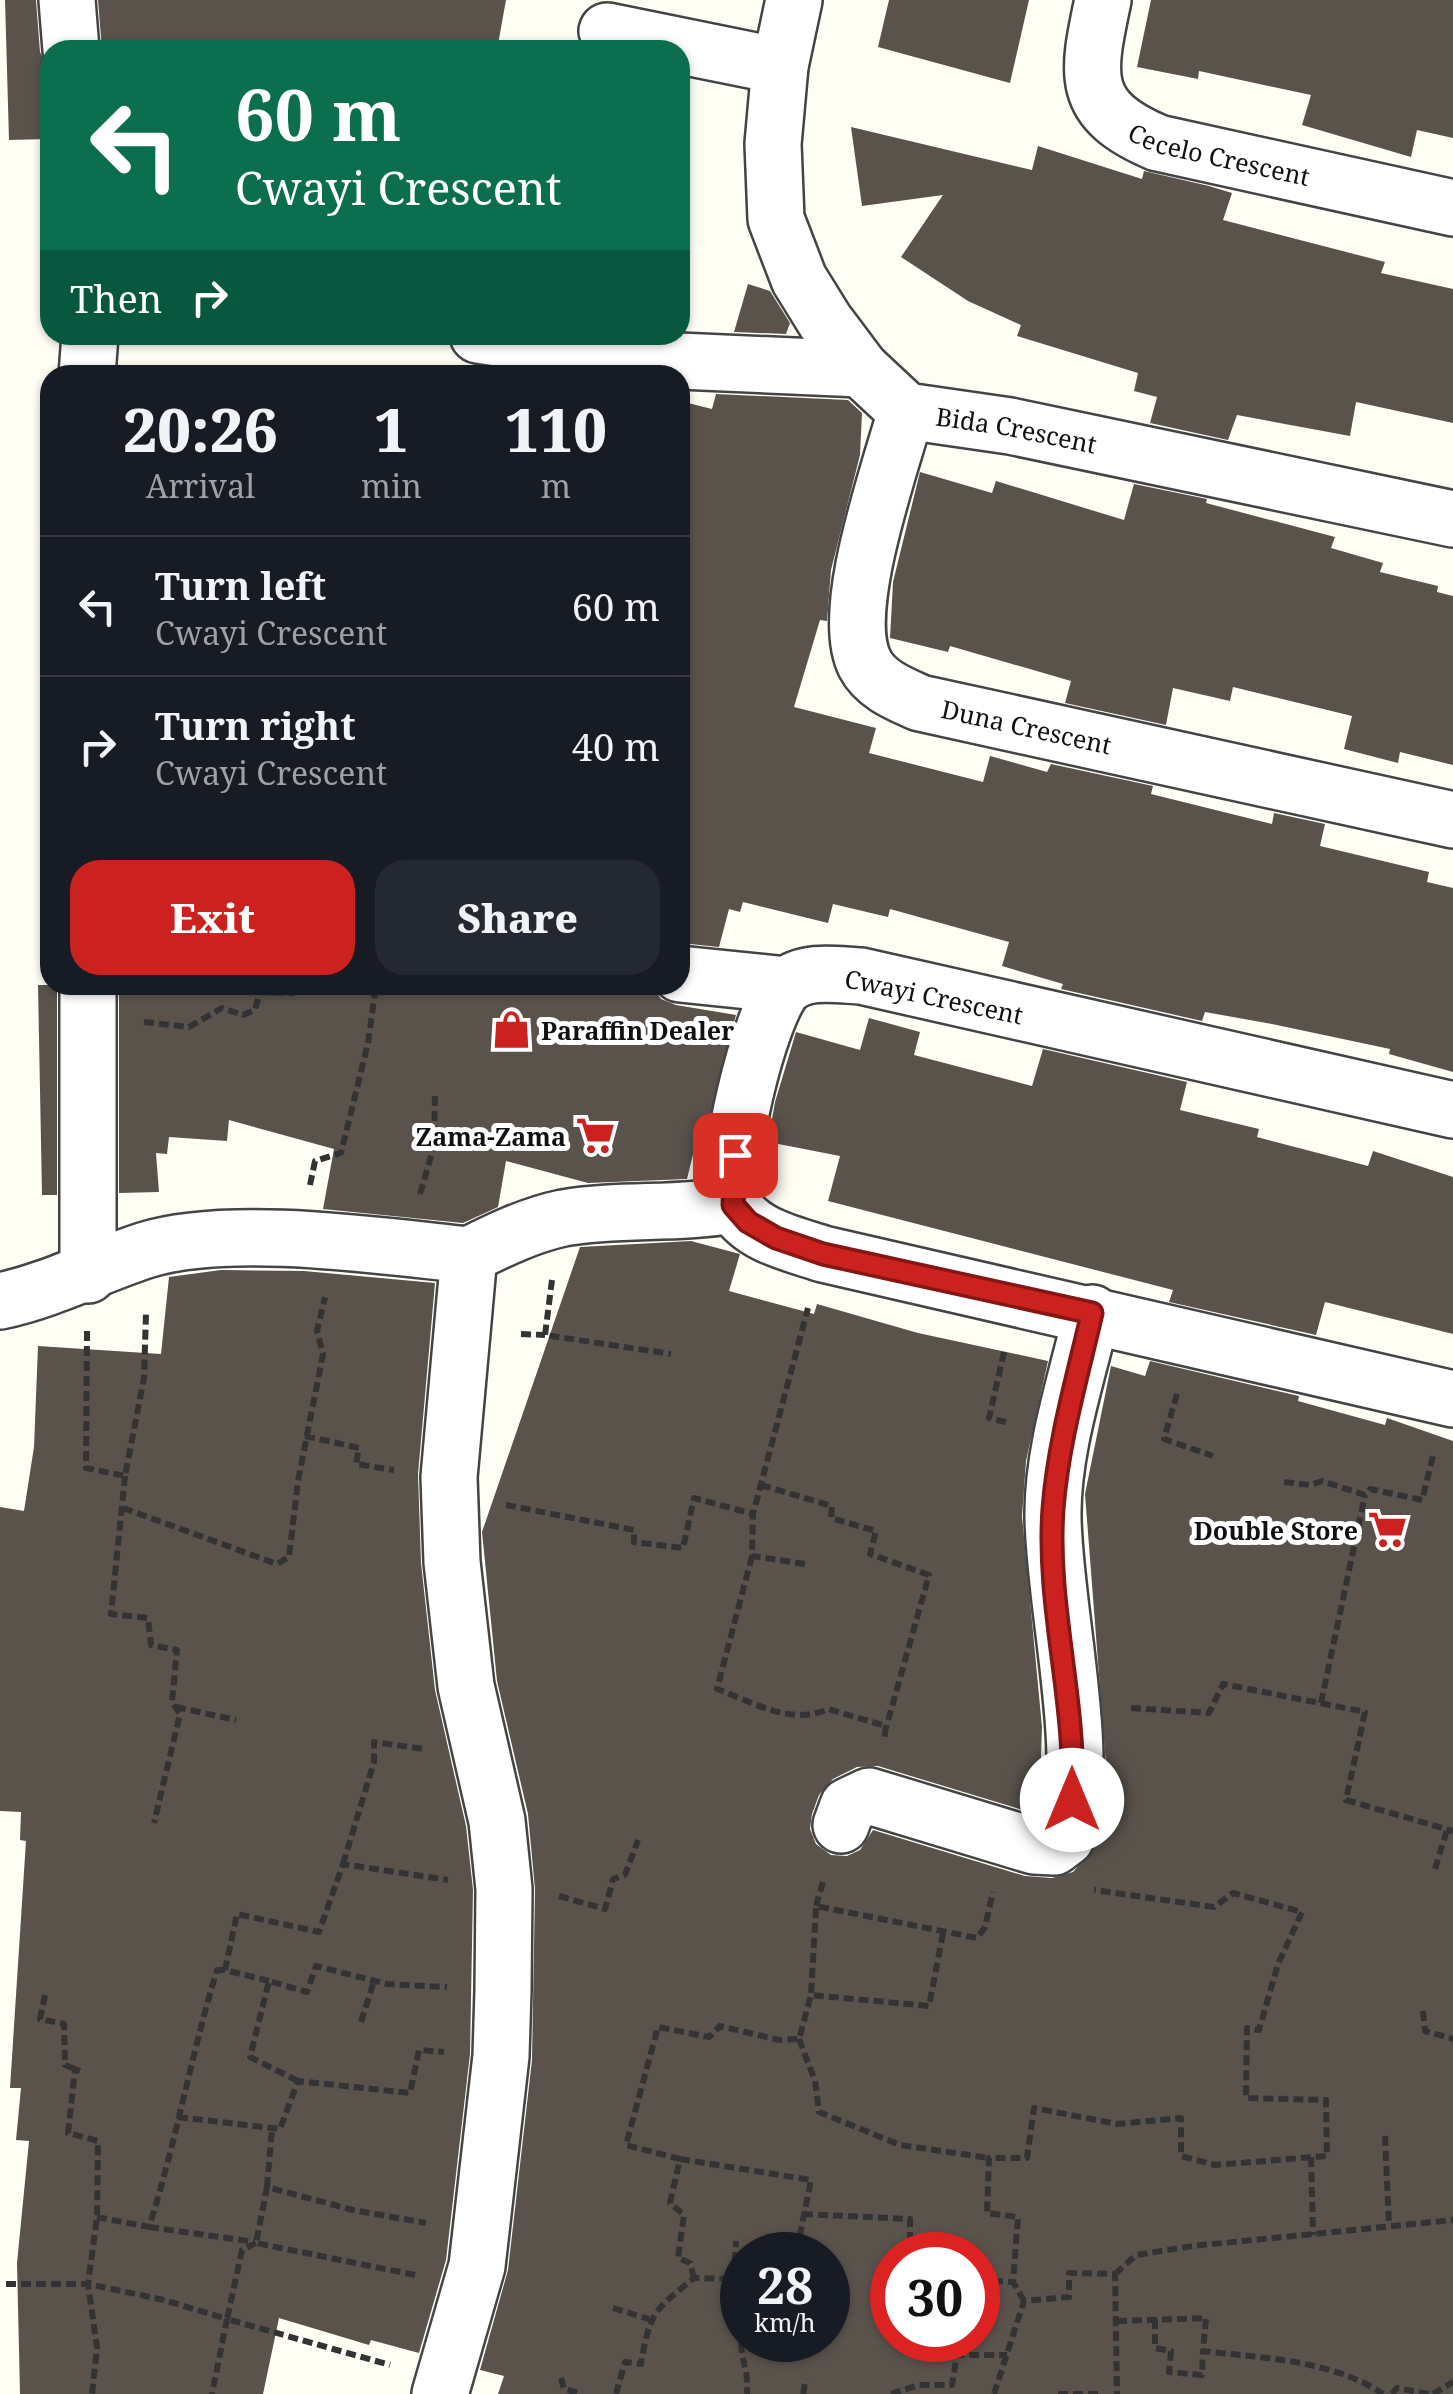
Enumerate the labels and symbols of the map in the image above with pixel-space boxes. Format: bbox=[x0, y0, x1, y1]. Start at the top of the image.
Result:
street label: Cecelo Crescent bbox=[1122, 115, 1313, 193]
street label: Bida Crescent bbox=[934, 399, 1100, 461]
street label: Duna Crescent bbox=[938, 691, 1115, 762]
street label: Cwayi Crescent bbox=[842, 961, 1026, 1032]
shop icon: Paraffin Dealer bbox=[490, 1009, 532, 1051]
place label: Paraffin Dealer bbox=[541, 1013, 734, 1047]
pin bbox=[693, 1113, 778, 1198]
supermarket icon: Zama-Zama bbox=[575, 1115, 617, 1157]
place label: Zama-Zama bbox=[416, 1119, 566, 1153]
supermarket icon: Double Store bbox=[1367, 1509, 1409, 1551]
place label: Double Store bbox=[1194, 1513, 1358, 1547]
position arrow bbox=[1020, 1748, 1124, 1852]
speed limit sign: 30 bbox=[870, 2232, 1000, 2362]

